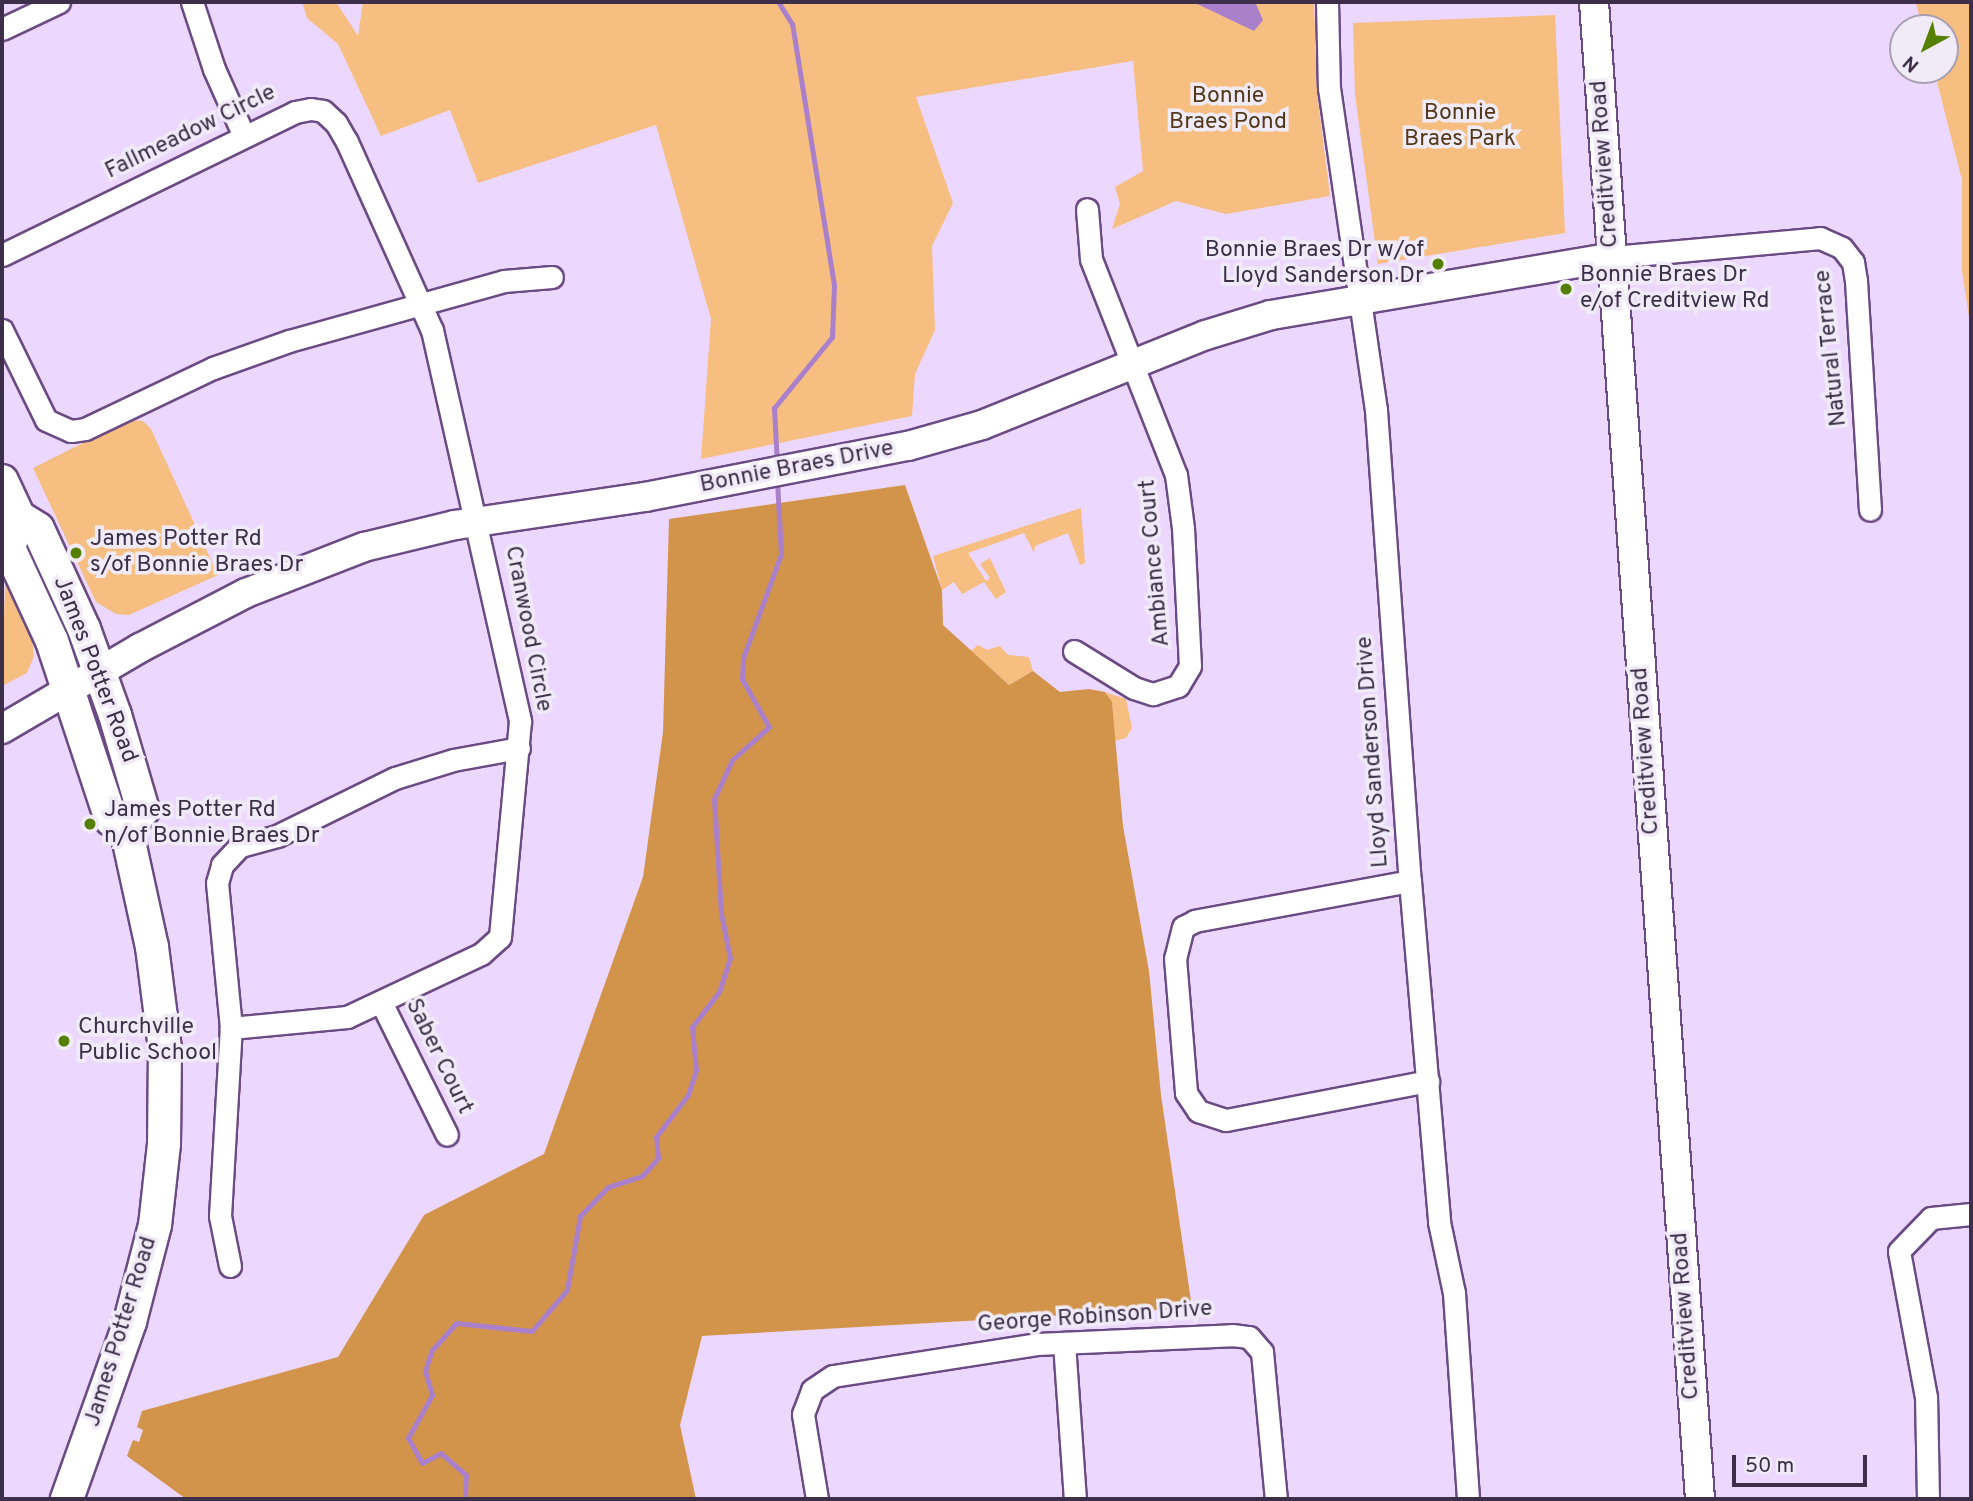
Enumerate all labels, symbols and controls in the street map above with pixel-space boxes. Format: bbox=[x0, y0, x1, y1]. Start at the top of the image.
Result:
north arrow bbox=[1889, 14, 1959, 84]
text: N bbox=[1899, 50, 1925, 77]
street label: Creditview Road bbox=[1586, 79, 1626, 249]
street label: Fallmeadow Circle bbox=[101, 80, 281, 186]
park label: Bonnie Braes Pond bbox=[1169, 83, 1287, 137]
park label: Bonnie Braes Park bbox=[1404, 100, 1516, 154]
place label: Bonnie Braes Dr w/of Lloyd Sanderson Dr bbox=[1205, 237, 1424, 291]
marker: Bonnie Braes Dr w/of Lloyd Sanderson Dr bbox=[1430, 256, 1446, 272]
place label: Bonnie Braes Dr e/of Creditview Rd bbox=[1580, 262, 1769, 316]
street label: Natural Terrace bbox=[1810, 268, 1854, 428]
marker: Bonnie Braes Dr e/of Creditview Rd bbox=[1558, 281, 1574, 297]
street label: Bonnie Braes Drive bbox=[698, 436, 896, 500]
street label: Ambiance Court bbox=[1135, 478, 1177, 648]
place label: James Potter Rd s/of Bonnie Braes Dr bbox=[90, 526, 304, 580]
street label: Cranwood Circle bbox=[497, 544, 557, 714]
marker: James Potter Rd s/of Bonnie Braes Dr bbox=[68, 545, 84, 561]
street label: James Potter Road bbox=[46, 573, 142, 767]
street label: Lloyd Sanderson Drive bbox=[1352, 635, 1396, 869]
street label: Creditview Road bbox=[1627, 666, 1667, 836]
place label: James Potter Rd n/of Bonnie Braes Dr bbox=[104, 797, 320, 851]
marker: James Potter Rd n/of Bonnie Braes Dr bbox=[82, 816, 98, 832]
street label: Saber Court bbox=[398, 995, 478, 1119]
place label: Churchville Public School bbox=[78, 1014, 217, 1068]
marker: Churchville Public School bbox=[56, 1033, 72, 1049]
street label: Creditview Road bbox=[1667, 1231, 1707, 1401]
street label: James Potter Road bbox=[80, 1234, 164, 1430]
street label: George Robinson Drive bbox=[976, 1296, 1214, 1340]
scale bar bbox=[1735, 1442, 1870, 1486]
text: 50 m bbox=[1745, 1453, 1794, 1480]

